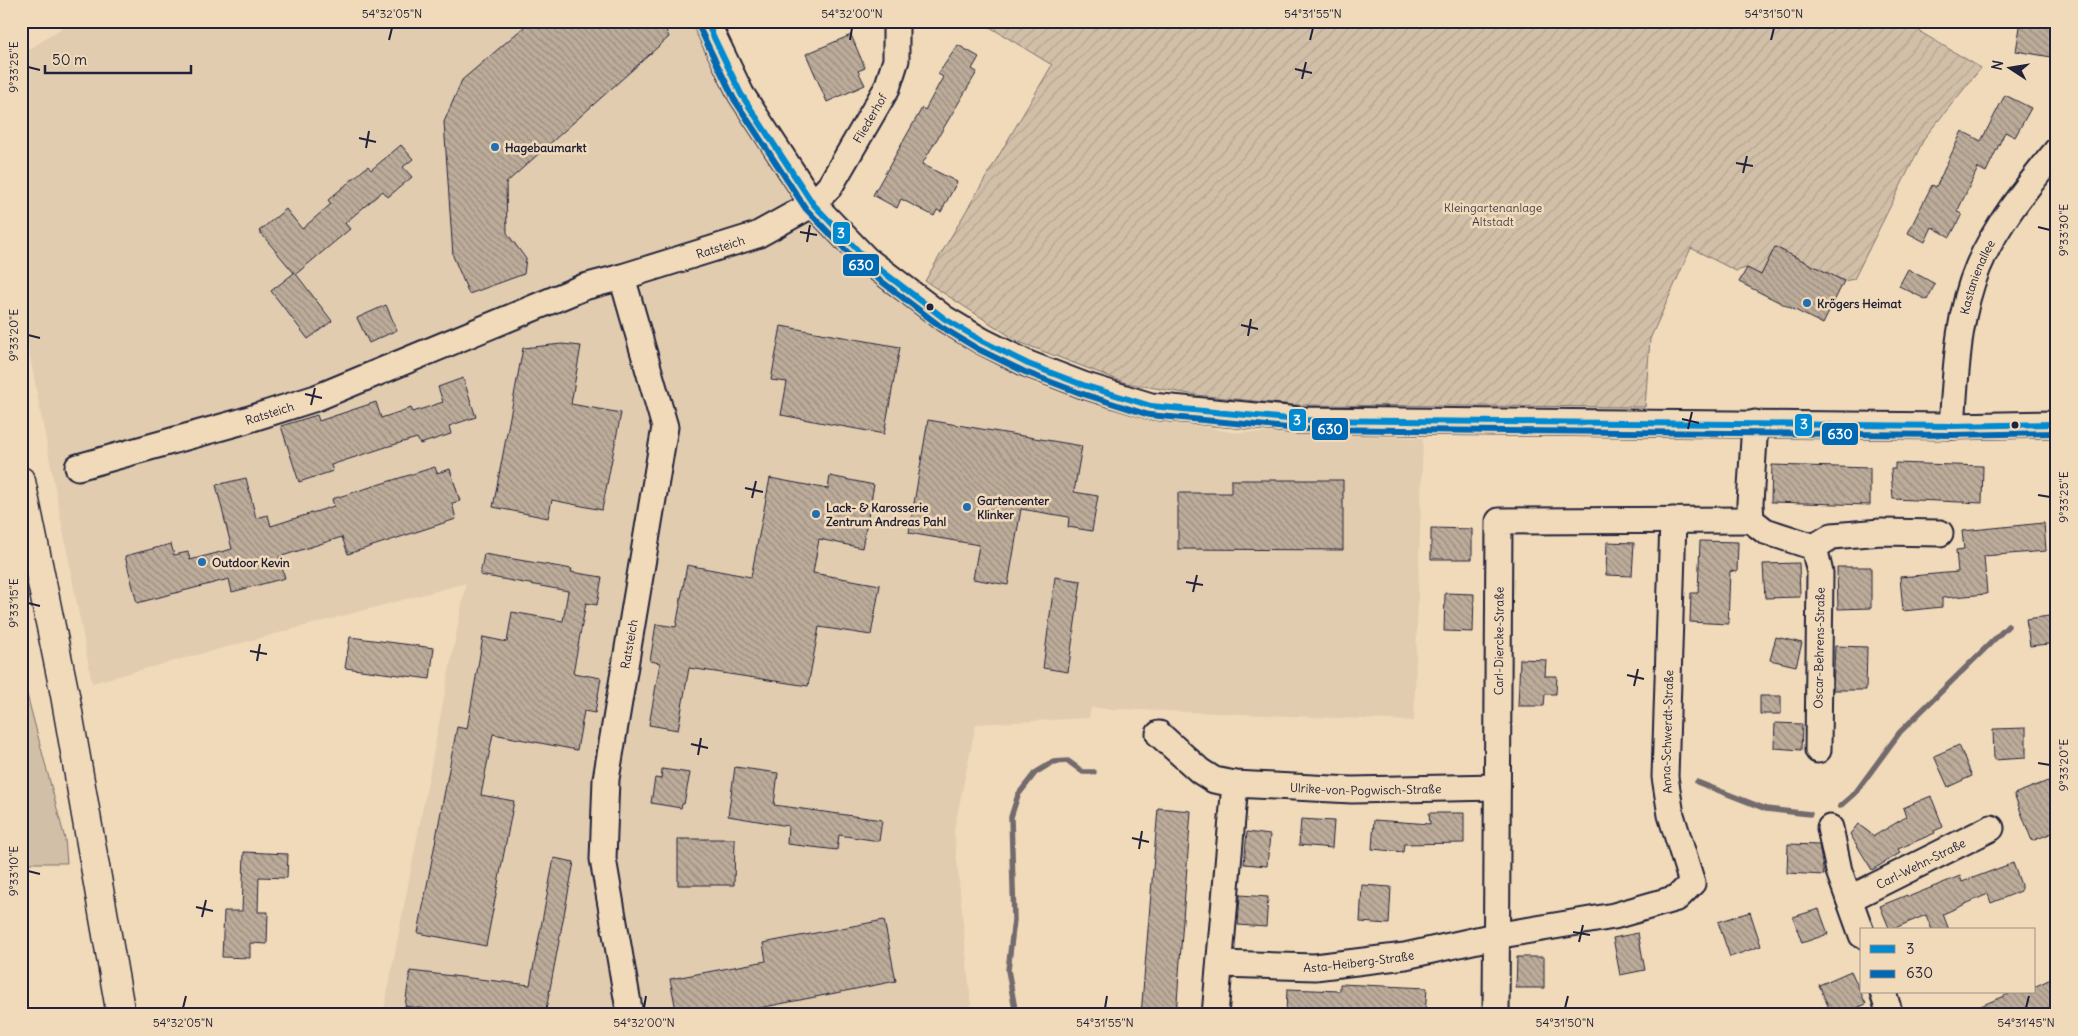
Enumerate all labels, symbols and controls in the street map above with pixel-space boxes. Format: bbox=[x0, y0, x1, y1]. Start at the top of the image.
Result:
text: 54°32'05"N bbox=[362, 6, 422, 21]
text: 54°32'00"N bbox=[821, 6, 883, 21]
text: 54°31'55"N bbox=[1284, 6, 1342, 21]
text: 54°31'50"N bbox=[1745, 6, 1803, 21]
text: 9°33'25"E bbox=[6, 41, 21, 93]
scale bar bbox=[45, 42, 191, 74]
north arrow bbox=[1986, 42, 2036, 92]
text: 50 m bbox=[52, 50, 87, 69]
text: N bbox=[1987, 59, 2007, 72]
street label: Fliederhof bbox=[849, 90, 890, 145]
place label: Hagebaumarkt bbox=[505, 140, 587, 156]
marker: Hagebaumarkt bbox=[489, 141, 501, 153]
park label: Kleingartenanlage Altstadt bbox=[1444, 200, 1542, 229]
text: 9°33'30"E bbox=[2056, 204, 2071, 256]
line badge: 3 bbox=[832, 221, 851, 245]
text: 3 bbox=[837, 224, 845, 242]
street label: Ratsteich bbox=[694, 232, 746, 261]
street label: Kastanienallee bbox=[1956, 237, 1998, 316]
line badge: 630 bbox=[842, 253, 880, 277]
text: 630 bbox=[848, 256, 874, 274]
place label: Krögers Heimat bbox=[1817, 296, 1902, 312]
marker: Krögers Heimat bbox=[1801, 297, 1813, 309]
unlabelled marker bbox=[925, 302, 935, 312]
text: 9°33'20"E bbox=[6, 309, 21, 361]
street label: Ratsteich bbox=[243, 398, 296, 427]
line badge: 3 bbox=[1288, 408, 1307, 432]
text: 3 bbox=[1293, 411, 1301, 429]
line badge: 3 bbox=[1794, 413, 1813, 437]
text: 3 bbox=[1800, 415, 1808, 433]
line badge: 630 bbox=[1311, 417, 1349, 441]
text: 630 bbox=[1317, 420, 1343, 438]
unlabelled marker bbox=[2010, 420, 2020, 430]
line badge: 630 bbox=[1821, 422, 1859, 446]
text: 630 bbox=[1827, 425, 1853, 443]
text: 9°33'25"E bbox=[2056, 471, 2071, 523]
place label: Gartencenter Klinker bbox=[977, 493, 1049, 522]
place label: Lack- & Karosserie Zentrum Andreas Pahl bbox=[826, 500, 947, 529]
marker: Gartencenter Klinker bbox=[961, 501, 973, 513]
marker: Lack- & Karosserie Zentrum Andreas Pahl bbox=[810, 508, 822, 520]
place label: Outdoor Kevin bbox=[212, 555, 290, 570]
marker: Outdoor Kevin bbox=[196, 556, 208, 568]
text: 9°33'15"E bbox=[6, 578, 21, 628]
street label: Carl-Diercke-Straße bbox=[1490, 587, 1506, 695]
street label: Oscar-Behrens-Straße bbox=[1810, 587, 1828, 709]
street label: Ratsteich bbox=[617, 618, 641, 670]
street label: Anna-Schwerdt-Straße bbox=[1657, 670, 1676, 795]
text: 9°33'20"E bbox=[2056, 739, 2071, 791]
street label: Ulrike-von-Pogwisch-Straße bbox=[1290, 779, 1441, 798]
street label: Carl-Wehn-Straße bbox=[1873, 835, 1968, 892]
text: 9°33'10"E bbox=[6, 846, 21, 896]
legend bbox=[1860, 928, 2036, 994]
text: 3 bbox=[1906, 939, 1915, 958]
street label: Asta-Heiberg-Straße bbox=[1303, 947, 1415, 975]
text: 630 bbox=[1906, 963, 1933, 982]
text: 54°32'05"N bbox=[153, 1015, 213, 1030]
text: 54°32'00"N bbox=[613, 1015, 675, 1030]
text: 54°31'55"N bbox=[1076, 1015, 1134, 1030]
text: 54°31'50"N bbox=[1536, 1015, 1594, 1030]
text: 54°31'45"N bbox=[1997, 1015, 2055, 1030]

